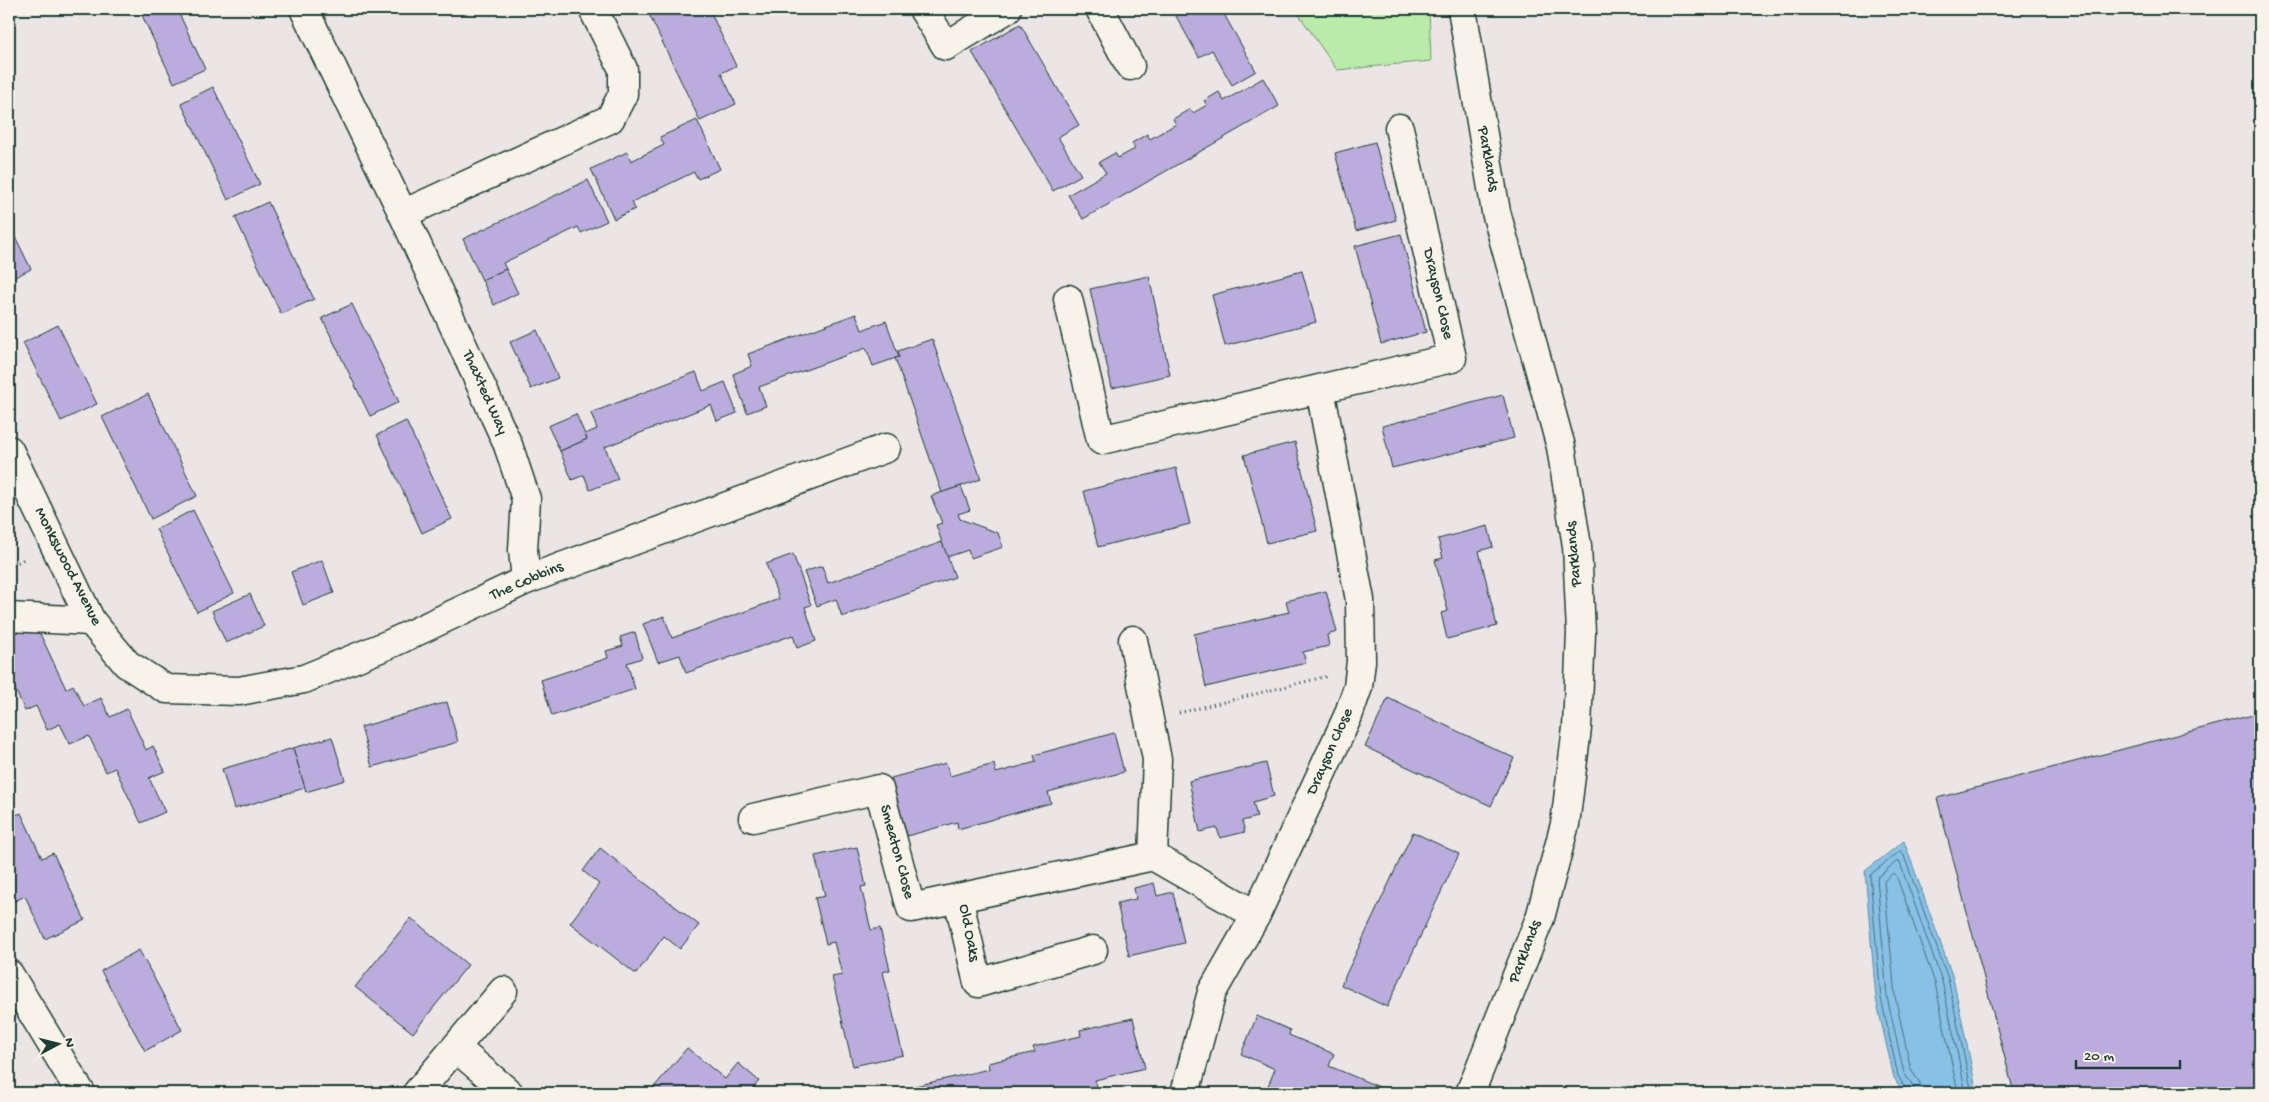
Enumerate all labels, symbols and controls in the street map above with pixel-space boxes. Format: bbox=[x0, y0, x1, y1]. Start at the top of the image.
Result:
street label: Parklands bbox=[1472, 124, 1502, 194]
street label: Drayson Close bbox=[1417, 246, 1457, 342]
street label: Thaxted Way bbox=[457, 347, 511, 438]
street label: Monkswood Avenue bbox=[29, 505, 105, 630]
street label: Parklands bbox=[1563, 519, 1587, 589]
street label: The Cobbins bbox=[487, 558, 567, 606]
street label: Drayson Close bbox=[1303, 705, 1359, 799]
street label: Smeaton Close bbox=[874, 803, 918, 902]
street label: Old Oaks bbox=[953, 903, 983, 964]
street label: Parklands bbox=[1505, 917, 1547, 987]
north arrow bbox=[32, 1020, 82, 1070]
text: N bbox=[59, 1037, 77, 1048]
scale bar bbox=[2076, 1037, 2180, 1069]
text: 20 m bbox=[2084, 1048, 2114, 1066]

